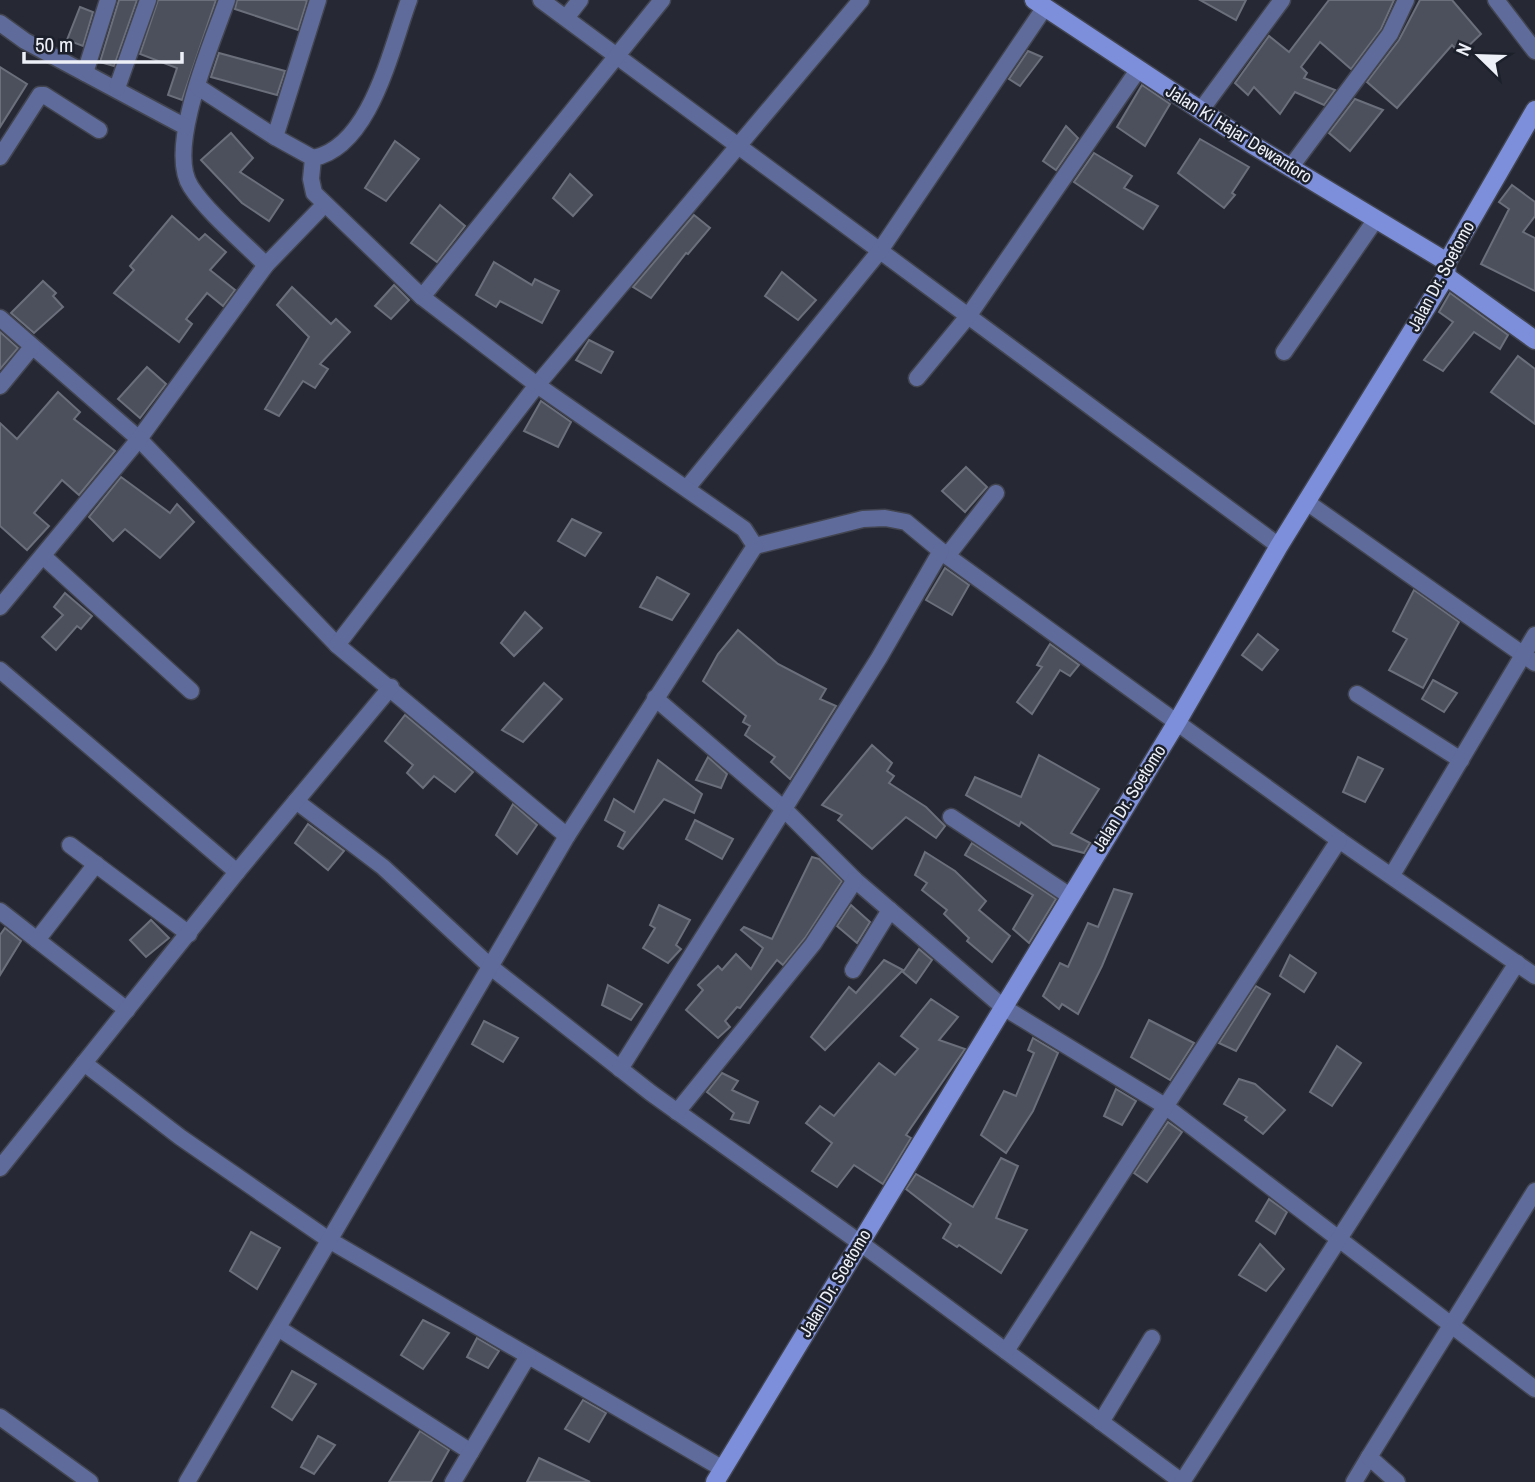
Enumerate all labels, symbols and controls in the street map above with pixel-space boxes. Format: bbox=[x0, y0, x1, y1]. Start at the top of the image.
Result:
scale bar bbox=[24, 21, 182, 65]
north arrow bbox=[1444, 21, 1514, 91]
text: 50 m bbox=[35, 30, 73, 59]
text: N bbox=[1449, 39, 1478, 60]
street label: Jalan Ki Hajar Dewantoro bbox=[1161, 78, 1317, 189]
street label: Jalan Dr. Soetomo bbox=[1401, 216, 1480, 335]
street label: Jalan Dr. Soetomo bbox=[1086, 740, 1171, 856]
street label: Jalan Dr. Soetomo bbox=[793, 1224, 877, 1341]

